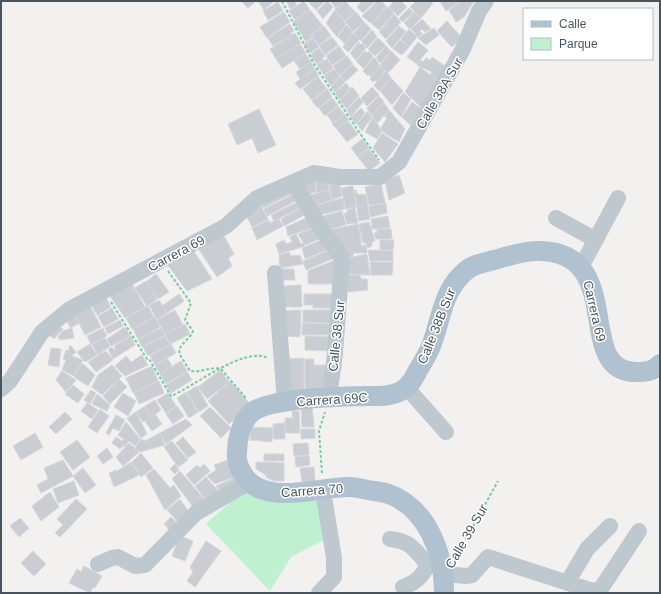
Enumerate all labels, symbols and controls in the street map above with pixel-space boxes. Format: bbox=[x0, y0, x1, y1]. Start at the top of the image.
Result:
legend bbox=[523, 8, 653, 60]
text: Calle bbox=[559, 17, 587, 31]
text: Parque bbox=[559, 37, 598, 51]
street label: Calle 38A Sur bbox=[413, 55, 466, 131]
street label: Carrera 69 bbox=[145, 232, 207, 275]
street label: Carrera 69 bbox=[580, 279, 609, 343]
street label: Calle 38B Sur bbox=[414, 286, 459, 366]
street label: Calle 38 Sur bbox=[325, 299, 348, 372]
street label: Carrera 69C bbox=[296, 390, 368, 409]
street label: Carrera 70 bbox=[281, 481, 344, 500]
street label: Calle 39 Sur bbox=[442, 501, 491, 571]

